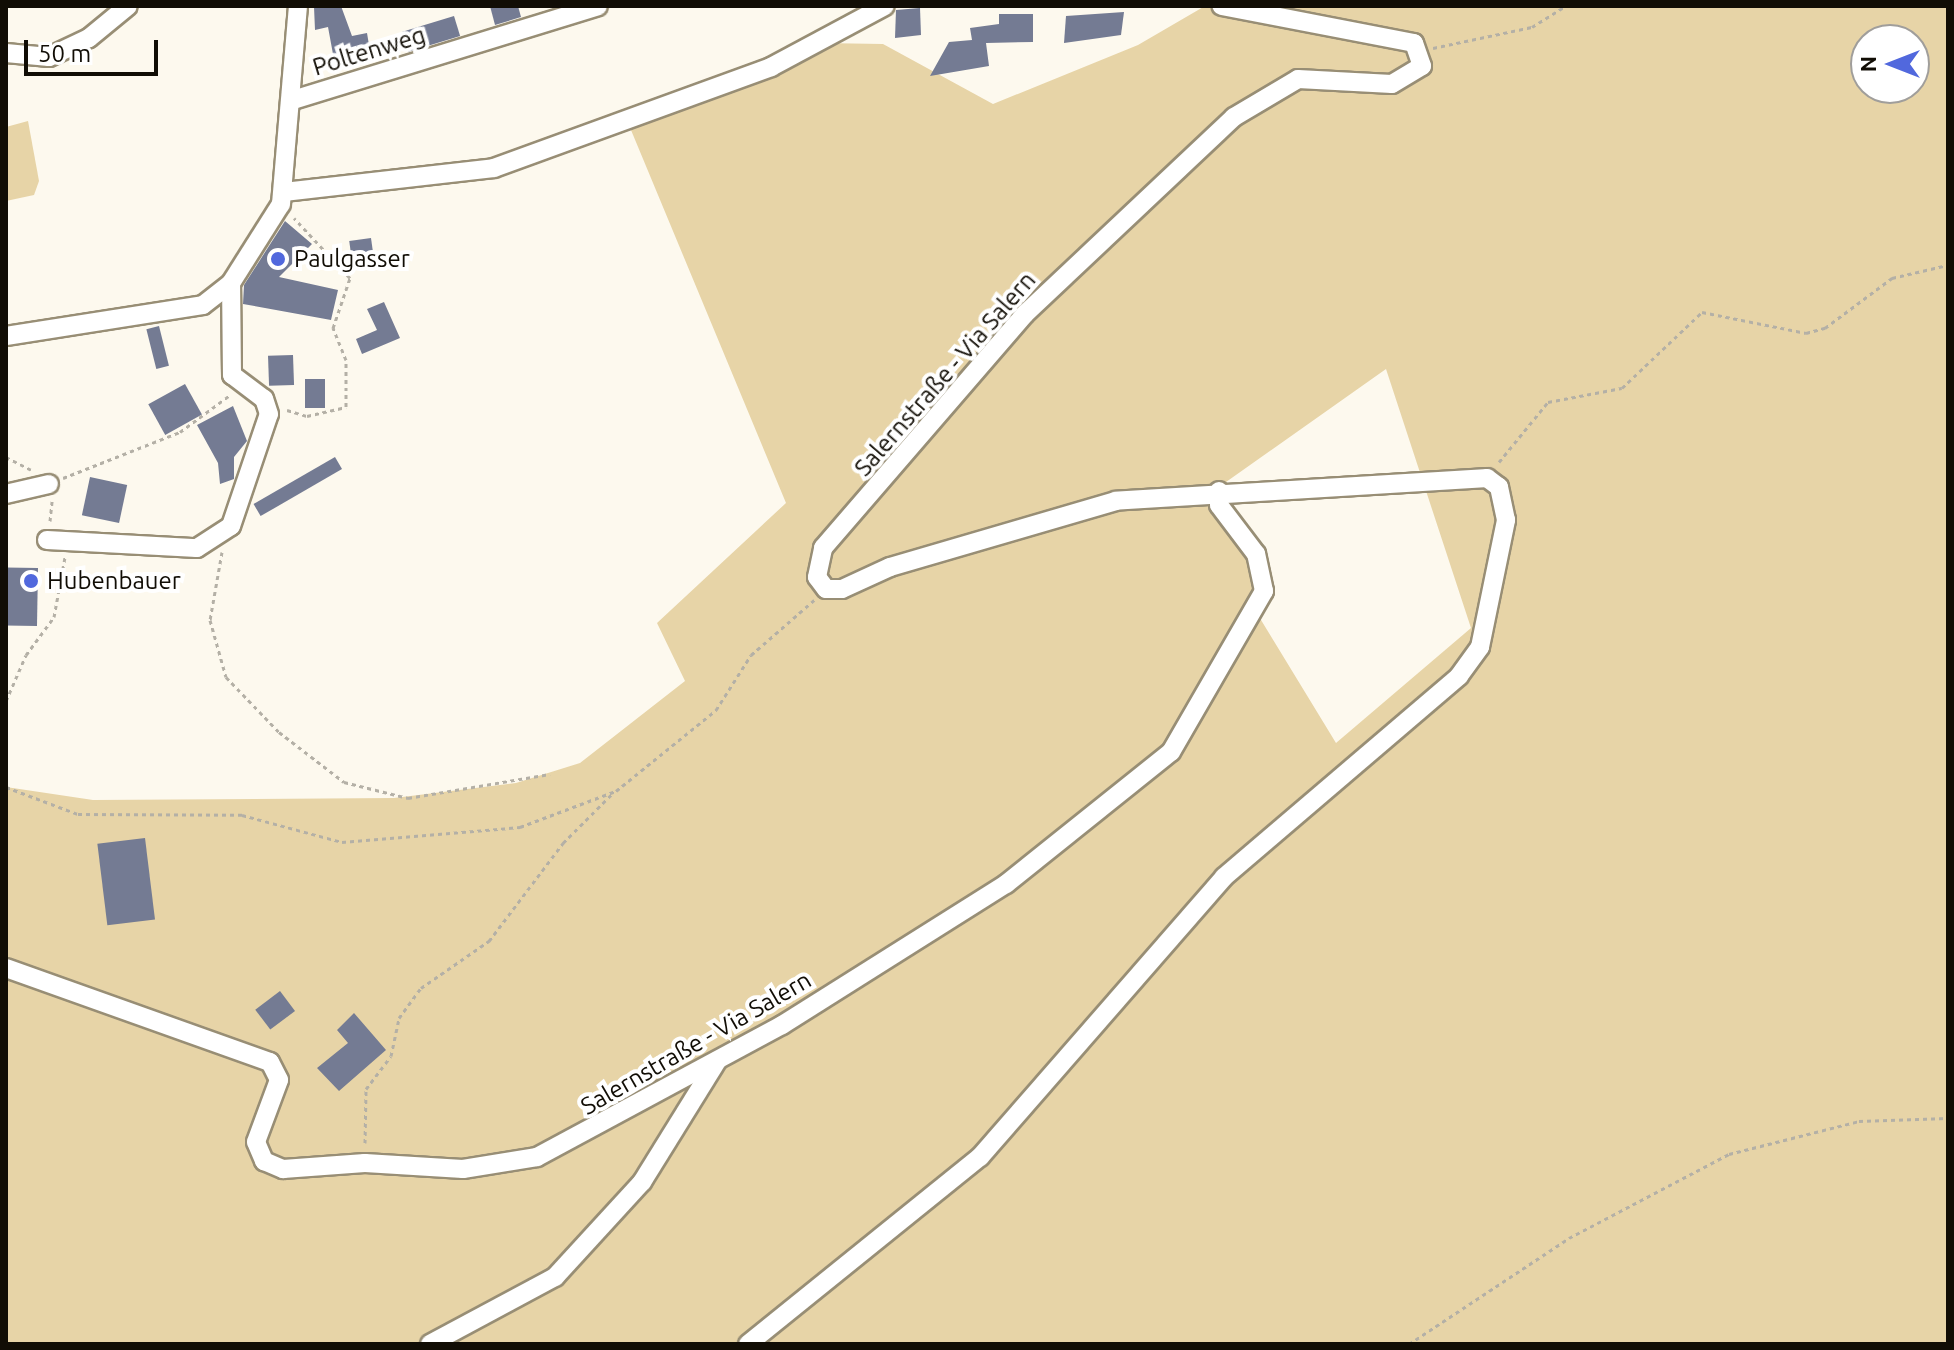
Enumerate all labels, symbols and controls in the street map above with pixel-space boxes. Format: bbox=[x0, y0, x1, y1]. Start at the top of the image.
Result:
street label: Poltenweg bbox=[309, 20, 429, 82]
scale bar bbox=[28, 24, 162, 74]
north arrow bbox=[1850, 24, 1930, 104]
text: 50 m bbox=[38, 40, 91, 67]
text: N bbox=[1855, 56, 1880, 72]
place label: Paulgasser bbox=[294, 245, 410, 273]
marker: Paulgasser bbox=[269, 250, 287, 268]
street label: Salernstraße - Via Salern bbox=[848, 266, 1042, 482]
place label: Hubenbauer bbox=[47, 567, 181, 595]
marker: Hubenbauer bbox=[22, 572, 40, 590]
street label: Salernstraße - Via Salern bbox=[576, 965, 816, 1121]

